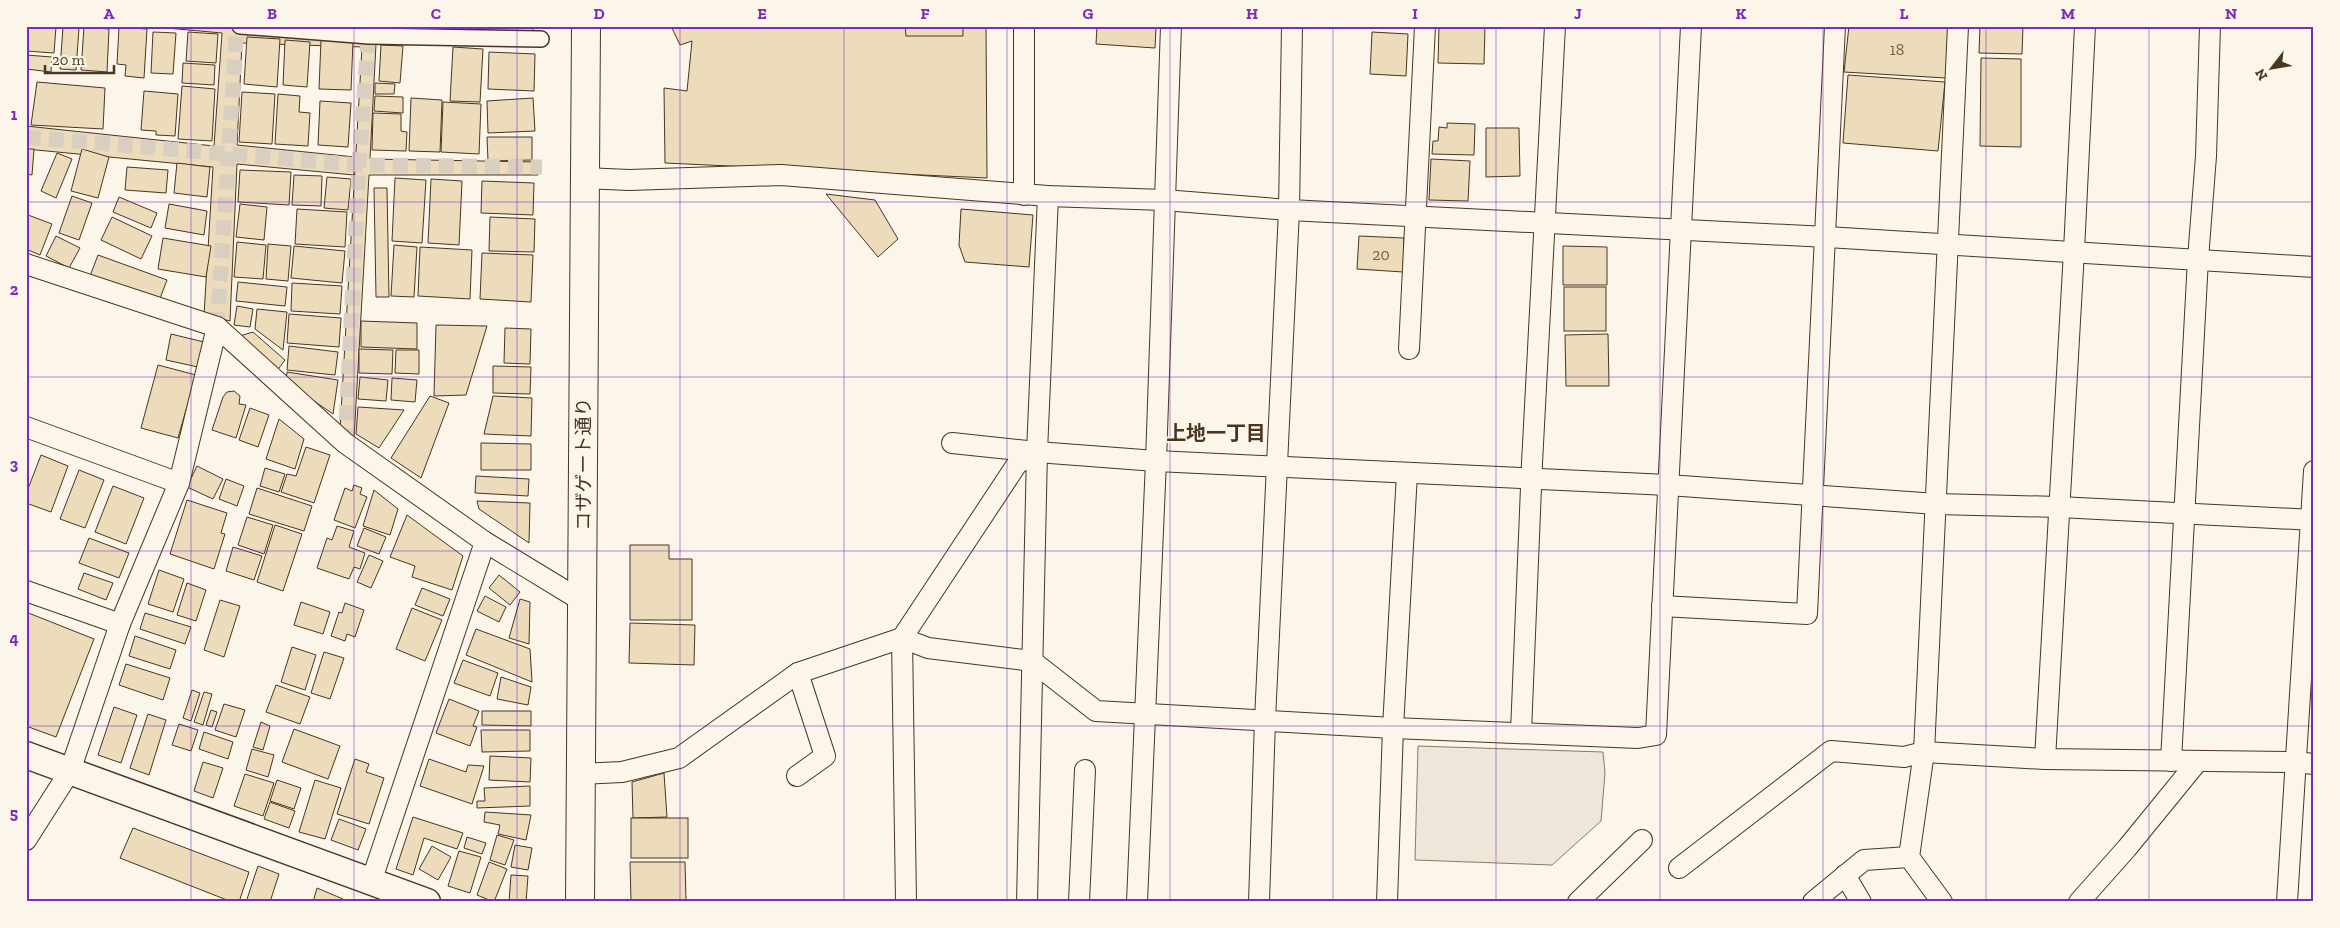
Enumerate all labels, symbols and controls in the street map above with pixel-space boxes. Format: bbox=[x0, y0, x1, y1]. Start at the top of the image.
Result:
text: A bbox=[104, 4, 115, 23]
text: B bbox=[267, 4, 277, 23]
text: C bbox=[431, 4, 441, 23]
text: D bbox=[593, 4, 605, 23]
text: E bbox=[757, 4, 767, 23]
text: F bbox=[920, 4, 930, 23]
text: G bbox=[1083, 4, 1094, 23]
text: H bbox=[1246, 4, 1258, 23]
text: I bbox=[1412, 4, 1418, 23]
text: J bbox=[1574, 4, 1582, 23]
text: K bbox=[1736, 4, 1747, 23]
text: L bbox=[1900, 4, 1909, 23]
text: M bbox=[2061, 4, 2075, 23]
text: N bbox=[2225, 4, 2237, 23]
house number: 18 bbox=[1890, 40, 1904, 59]
scale bar bbox=[45, 42, 114, 74]
north arrow bbox=[2248, 42, 2298, 92]
text: 20 m bbox=[52, 51, 85, 69]
text: N bbox=[2251, 65, 2271, 83]
text: 1 bbox=[11, 105, 18, 124]
house number: 20 bbox=[1372, 245, 1390, 264]
text: 2 bbox=[10, 280, 19, 299]
street label: コザゲート通り bbox=[572, 397, 595, 531]
district label: 上地一丁目 bbox=[1166, 421, 1266, 445]
text: 3 bbox=[10, 455, 19, 474]
text: 4 bbox=[9, 629, 19, 648]
text: 5 bbox=[10, 804, 18, 823]

